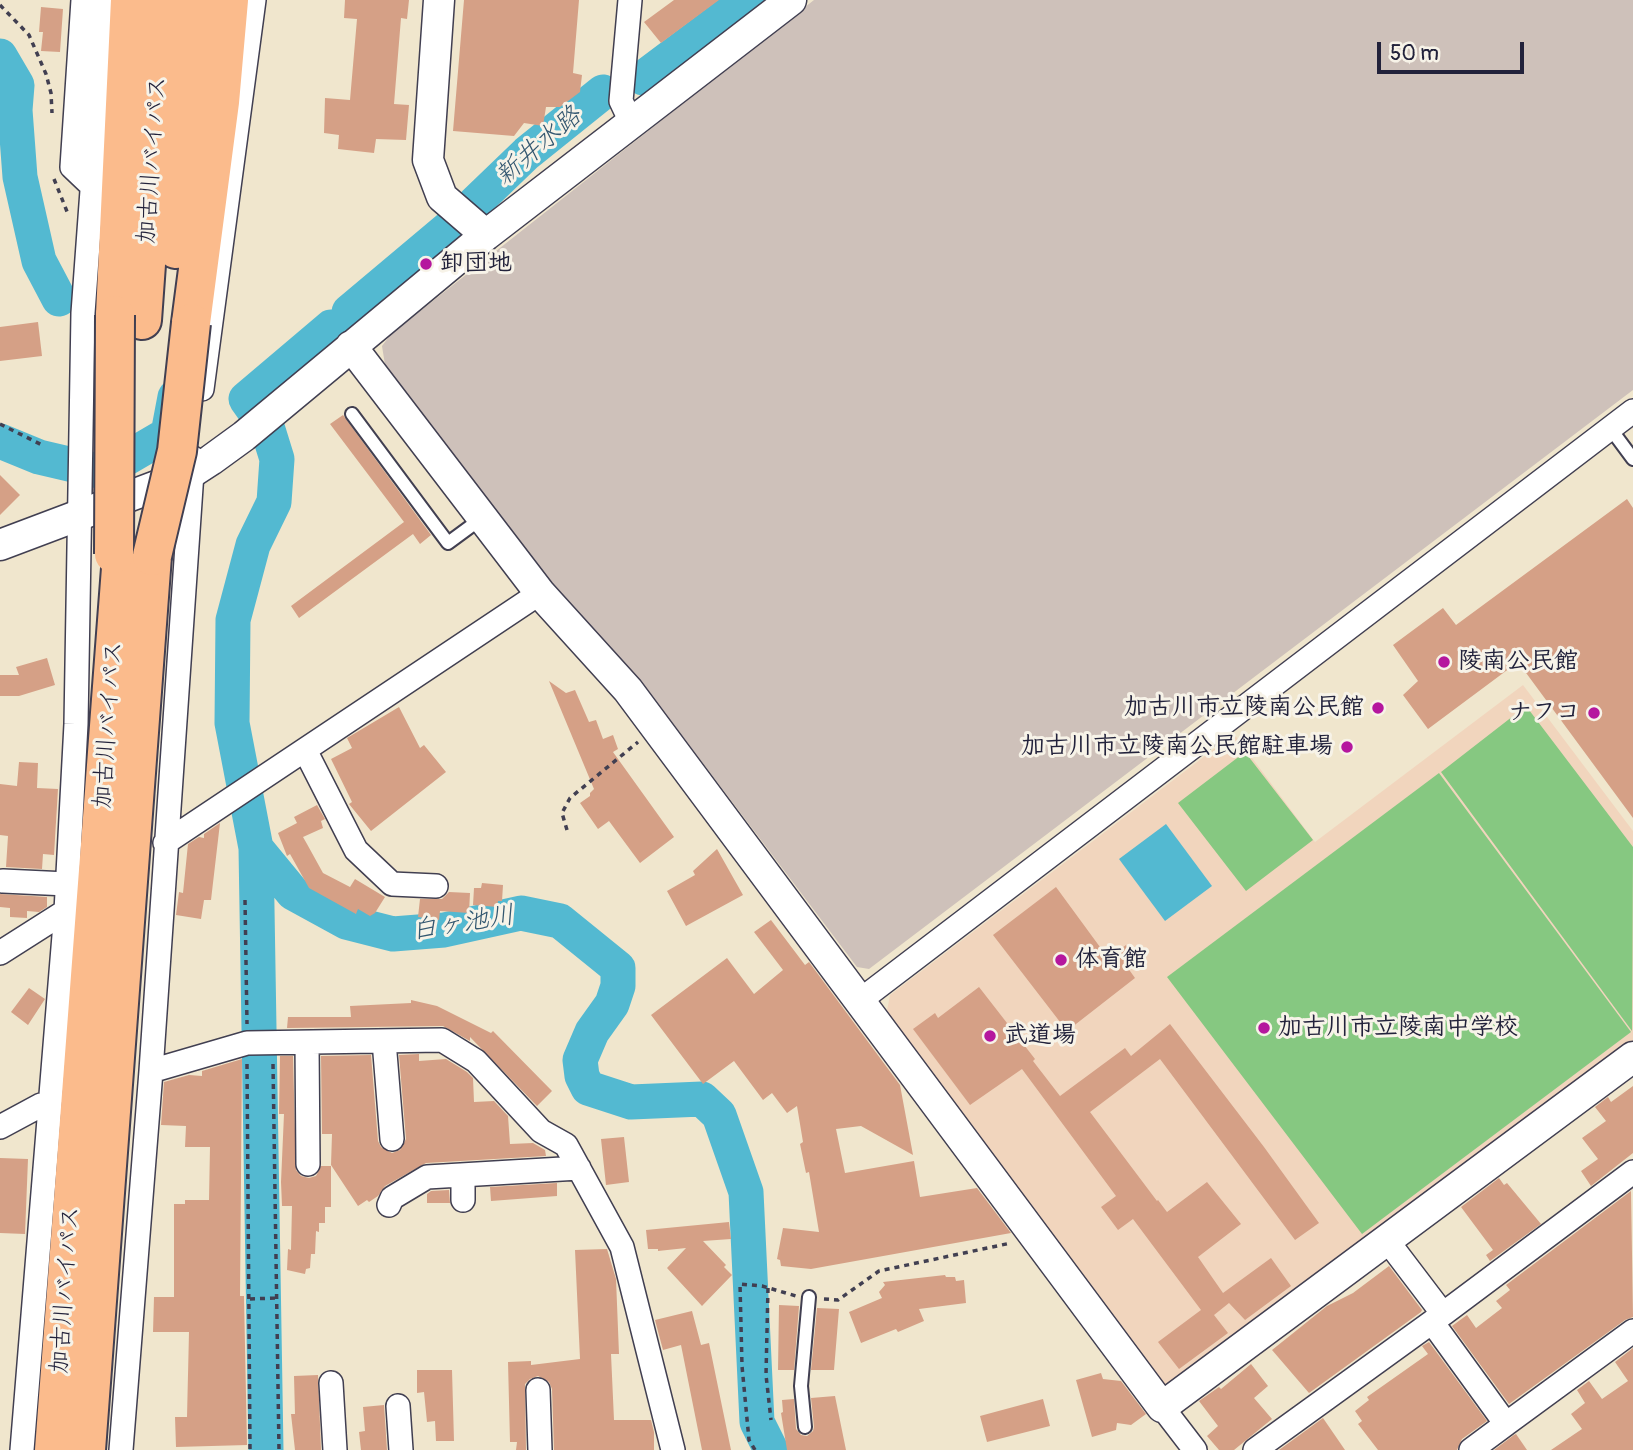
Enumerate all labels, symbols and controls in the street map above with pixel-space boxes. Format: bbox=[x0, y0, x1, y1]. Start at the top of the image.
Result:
scale bar bbox=[1381, 28, 1528, 72]
text: 50 m bbox=[1390, 40, 1439, 67]
street label: 加古川バイパス bbox=[133, 75, 173, 245]
water label: 新井水路 bbox=[490, 101, 588, 193]
place label: 卸団地 bbox=[440, 250, 512, 278]
marker: 卸団地 bbox=[418, 256, 434, 272]
street label: 加古川バイパス bbox=[89, 640, 129, 810]
place label: 陵南公民館 bbox=[1458, 648, 1578, 676]
marker: 陵南公民館 bbox=[1436, 654, 1452, 670]
place label: 加古川市立陵南公民館 bbox=[1124, 694, 1364, 722]
place label: ナフコ bbox=[1508, 699, 1580, 727]
marker: 加古川市立陵南公民館 bbox=[1370, 700, 1386, 716]
marker: ナフコ bbox=[1586, 705, 1602, 721]
place label: 加古川市立陵南公民館駐車場 bbox=[1021, 733, 1333, 761]
marker: 加古川市立陵南公民館駐車場 bbox=[1339, 739, 1355, 755]
water label: 白ヶ池川 bbox=[409, 900, 517, 948]
place label: 体育館 bbox=[1075, 946, 1147, 974]
marker: 体育館 bbox=[1053, 952, 1069, 968]
place label: 加古川市立陵南中学校 bbox=[1278, 1014, 1518, 1042]
marker: 加古川市立陵南中学校 bbox=[1256, 1020, 1272, 1036]
place label: 武道場 bbox=[1004, 1022, 1076, 1050]
marker: 武道場 bbox=[982, 1028, 998, 1044]
street label: 加古川バイパス bbox=[46, 1205, 86, 1375]

